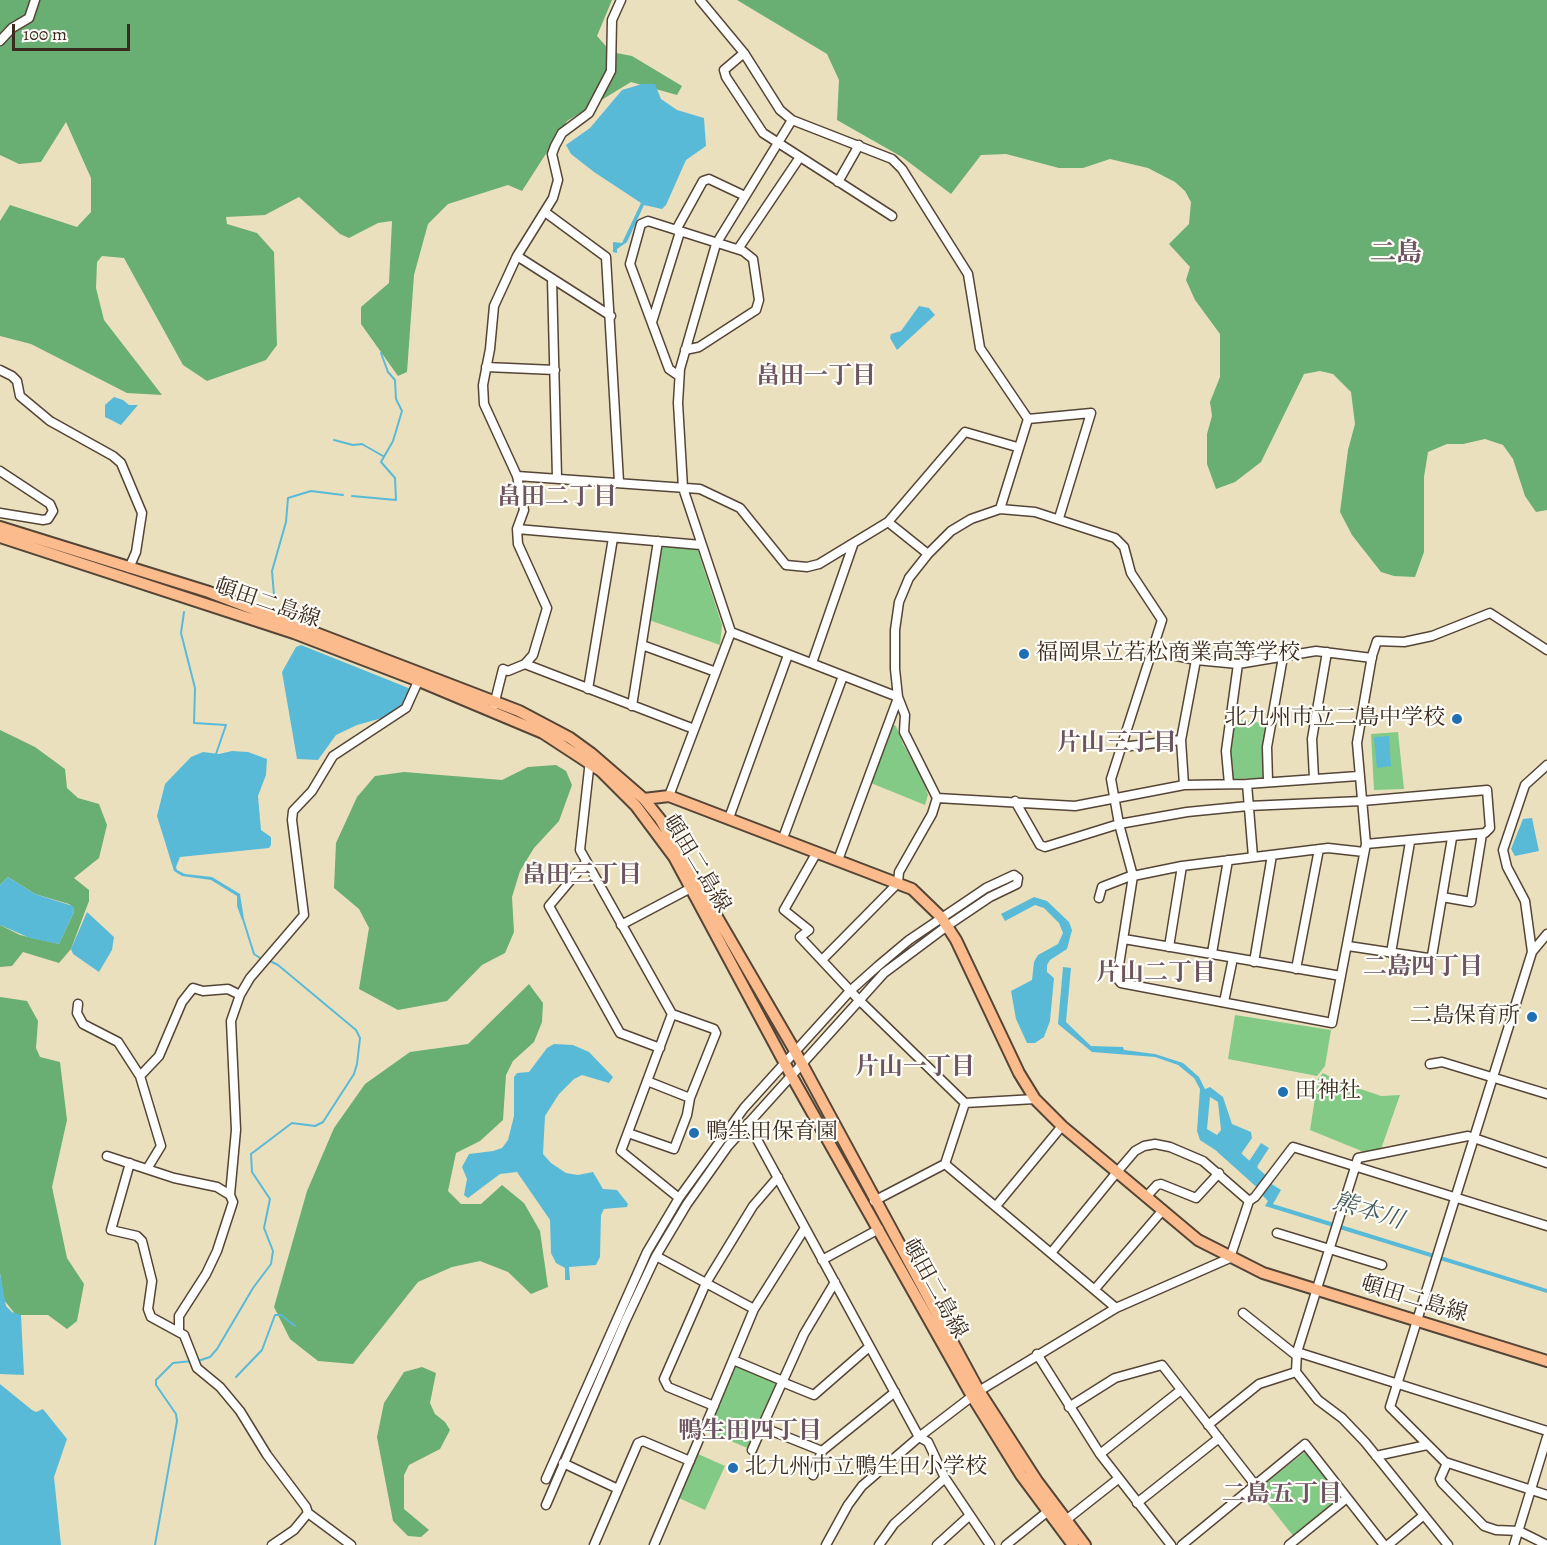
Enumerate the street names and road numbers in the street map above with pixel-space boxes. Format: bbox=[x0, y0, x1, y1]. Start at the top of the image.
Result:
street label: 頓田二島線 bbox=[211, 574, 323, 634]
street label: 頓田二島線 bbox=[656, 810, 736, 918]
street label: 頓田二島線 bbox=[896, 1234, 972, 1344]
street label: 頓田二島線 bbox=[1358, 1271, 1470, 1329]

